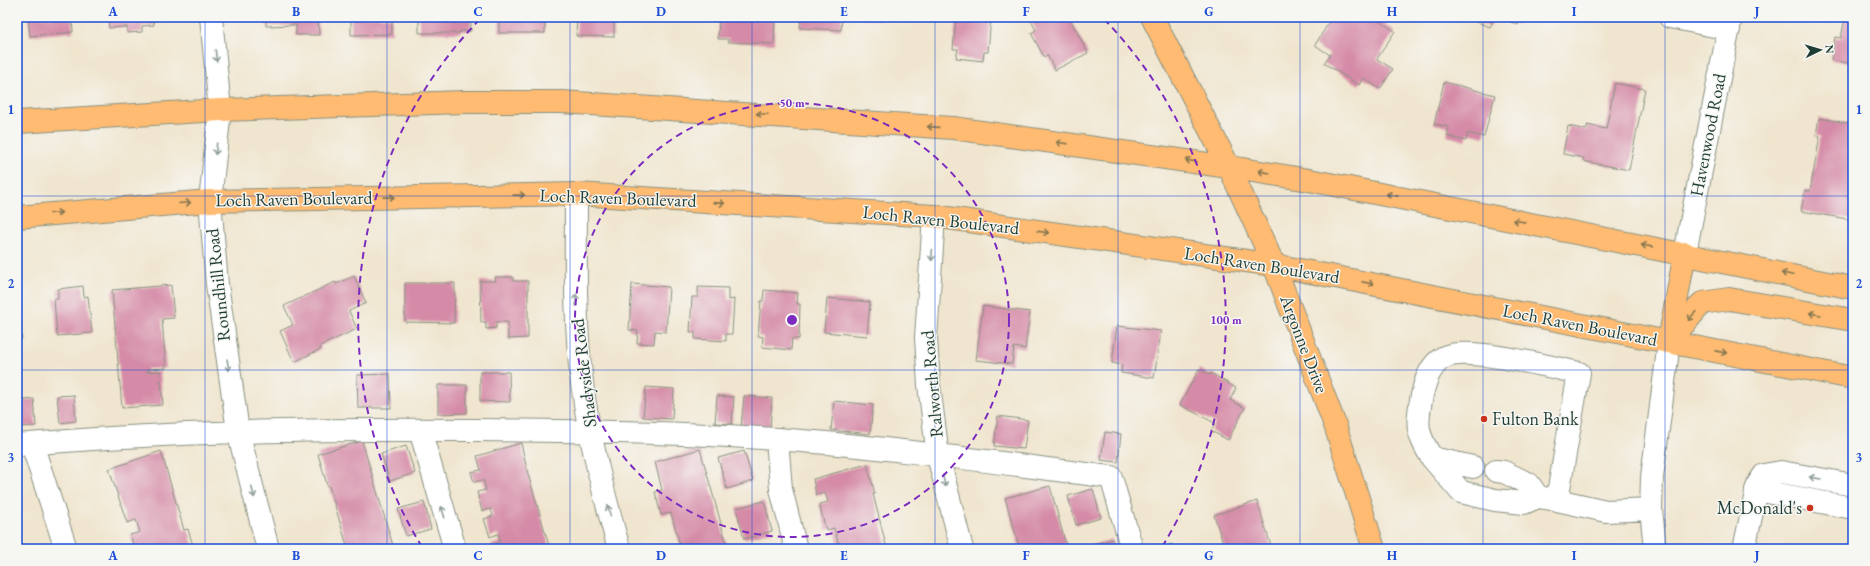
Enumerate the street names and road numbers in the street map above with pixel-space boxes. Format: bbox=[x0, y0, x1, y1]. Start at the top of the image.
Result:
street label: Havenwood Road bbox=[1684, 70, 1731, 198]
street label: Loch Raven Boulevard bbox=[539, 183, 698, 212]
street label: Loch Raven Boulevard bbox=[215, 186, 374, 211]
street label: Loch Raven Boulevard bbox=[862, 200, 1021, 239]
street label: Roundhill Road bbox=[200, 227, 235, 343]
street label: Loch Raven Boulevard bbox=[1183, 241, 1342, 288]
street label: Argonne Drive bbox=[1275, 291, 1334, 396]
street label: Loch Raven Boulevard bbox=[1501, 298, 1660, 351]
street label: Shadyside Road bbox=[565, 316, 602, 429]
street label: Ralworth Road bbox=[915, 329, 948, 439]

